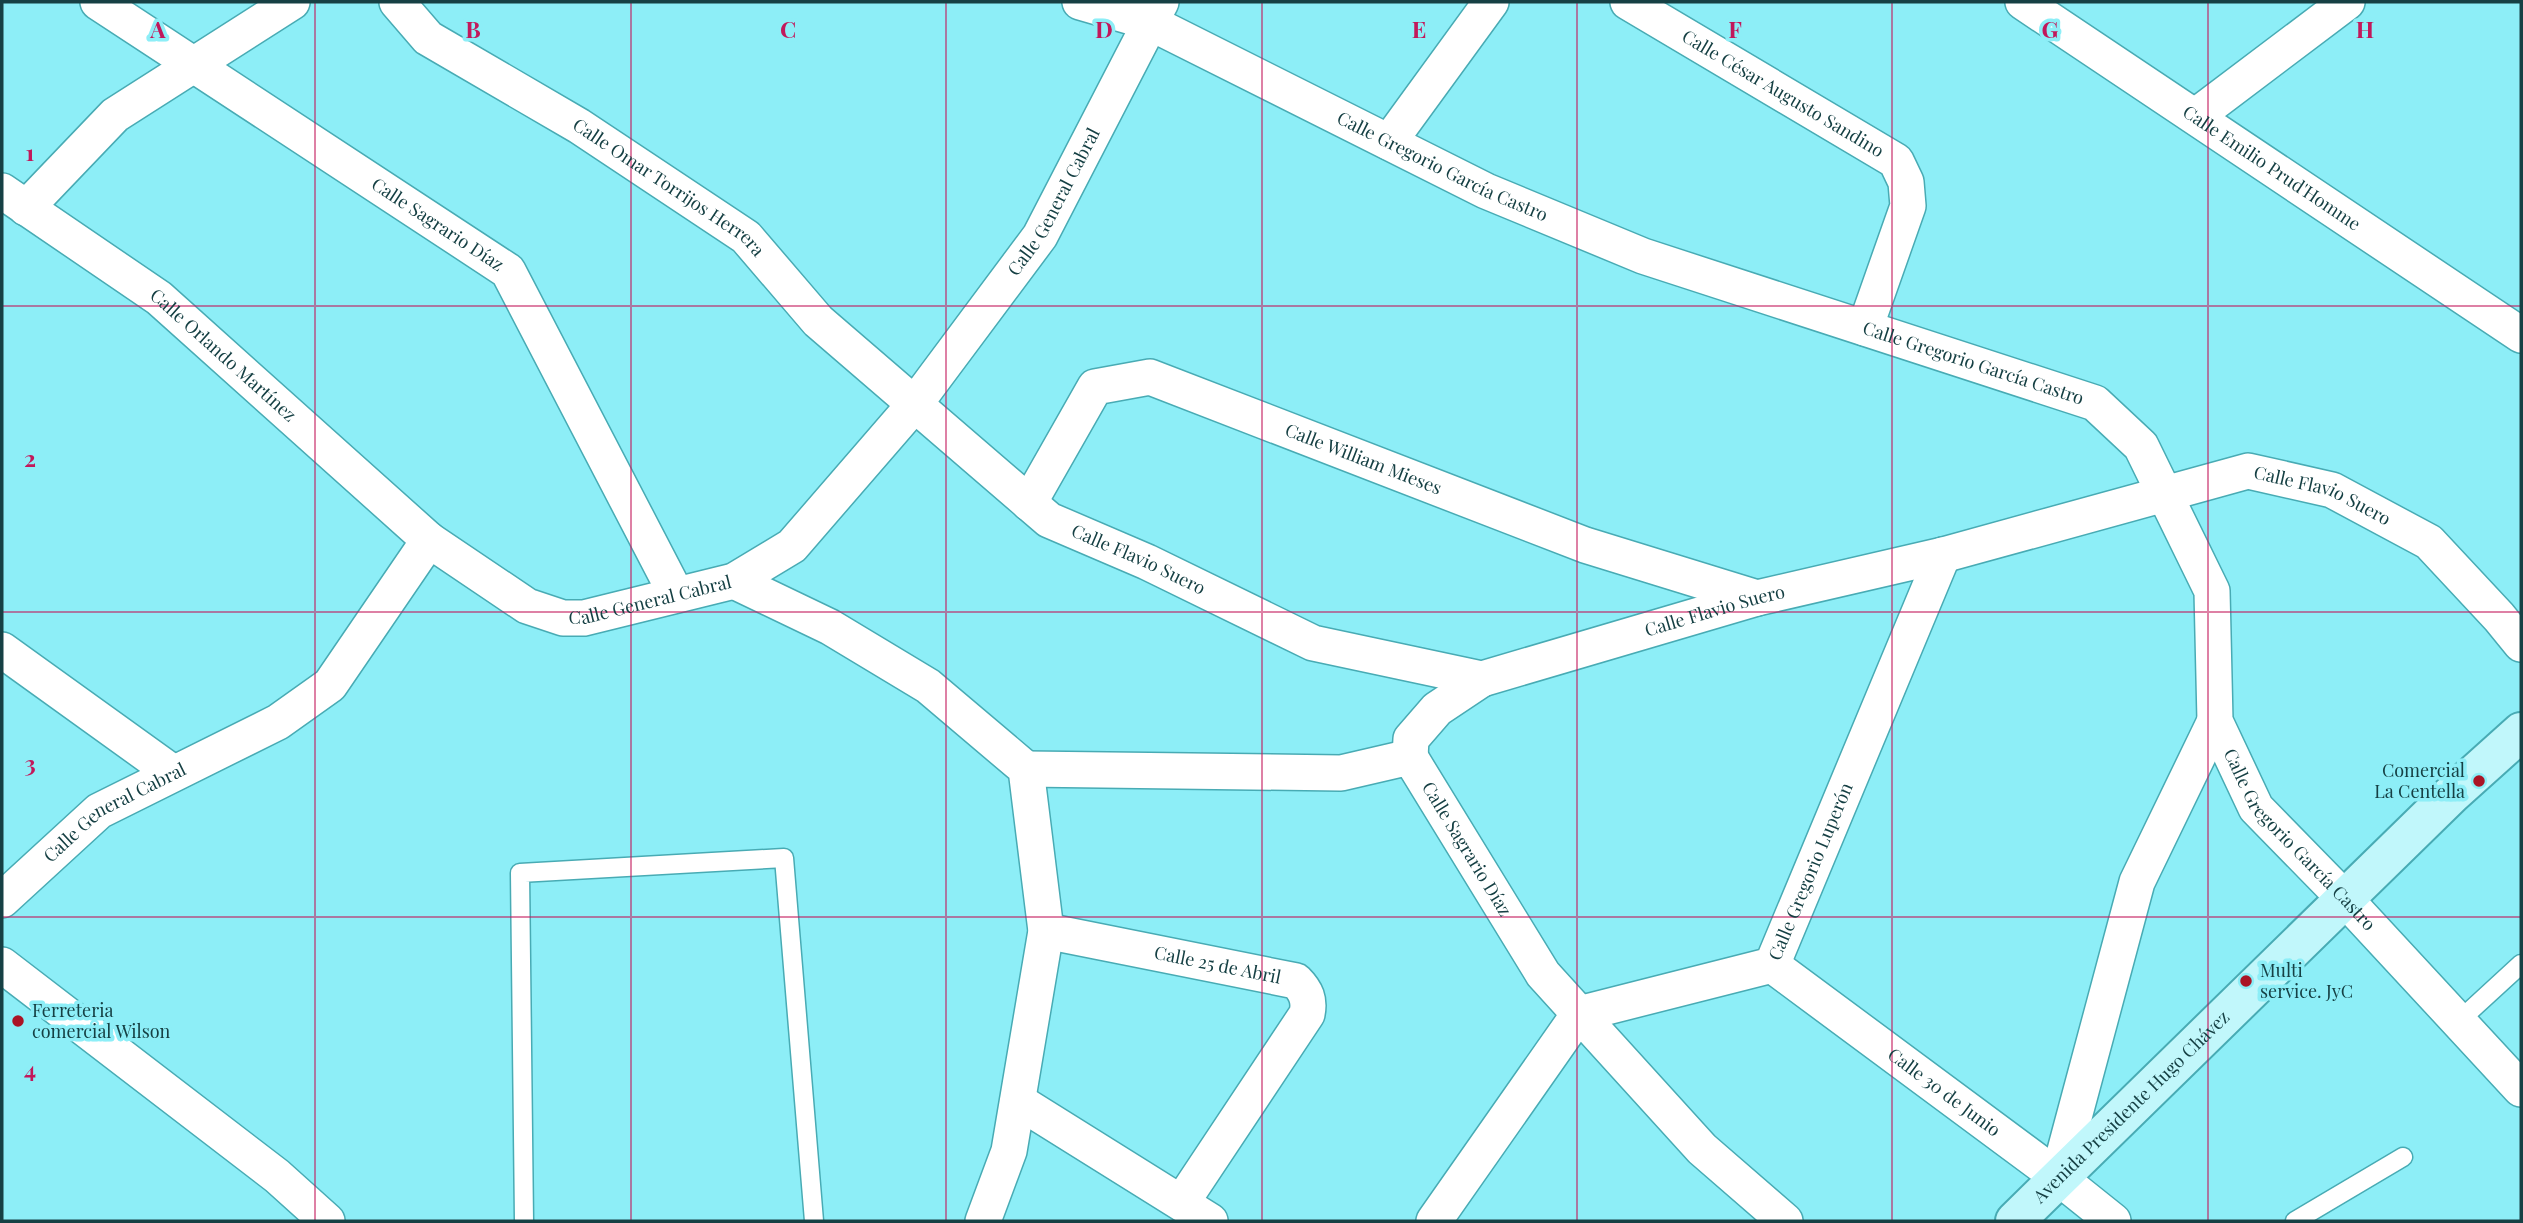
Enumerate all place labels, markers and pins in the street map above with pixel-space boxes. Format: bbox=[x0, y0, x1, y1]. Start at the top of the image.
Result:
place label: Comercial La Centella bbox=[2374, 758, 2465, 803]
marker: Comercial La Centella bbox=[2471, 773, 2487, 789]
place label: Multi service. JyC bbox=[2260, 958, 2353, 1003]
marker: Multi service. JyC bbox=[2238, 973, 2254, 989]
place label: Ferreteria comercial Wilson bbox=[32, 998, 171, 1043]
marker: Ferreteria comercial Wilson bbox=[10, 1013, 26, 1029]

